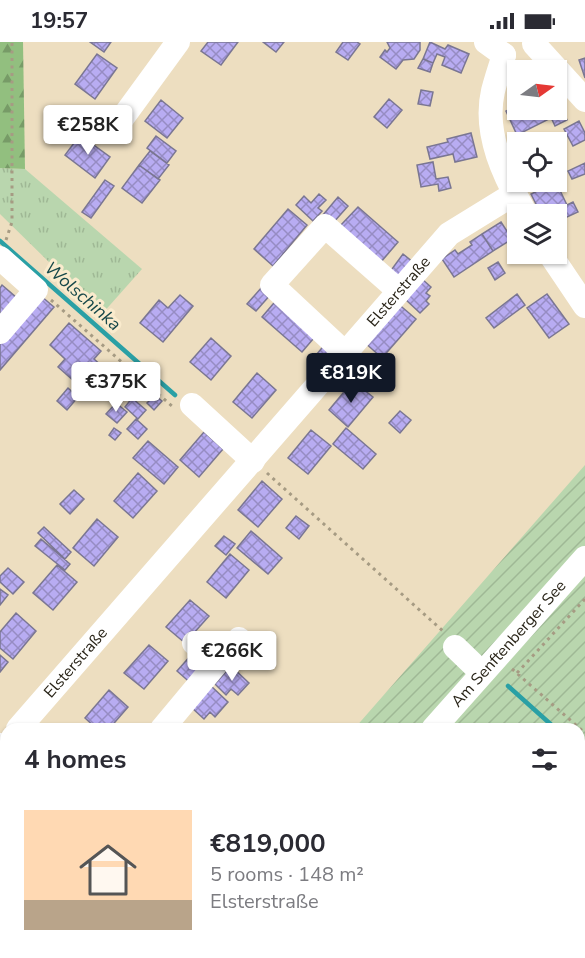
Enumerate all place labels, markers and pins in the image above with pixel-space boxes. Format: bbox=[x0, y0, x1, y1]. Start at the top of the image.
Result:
pin: €258K bbox=[46, 105, 130, 156]
pin: €819K bbox=[309, 353, 393, 404]
pin: €375K bbox=[74, 362, 158, 413]
pin: €266K bbox=[190, 631, 274, 682]

